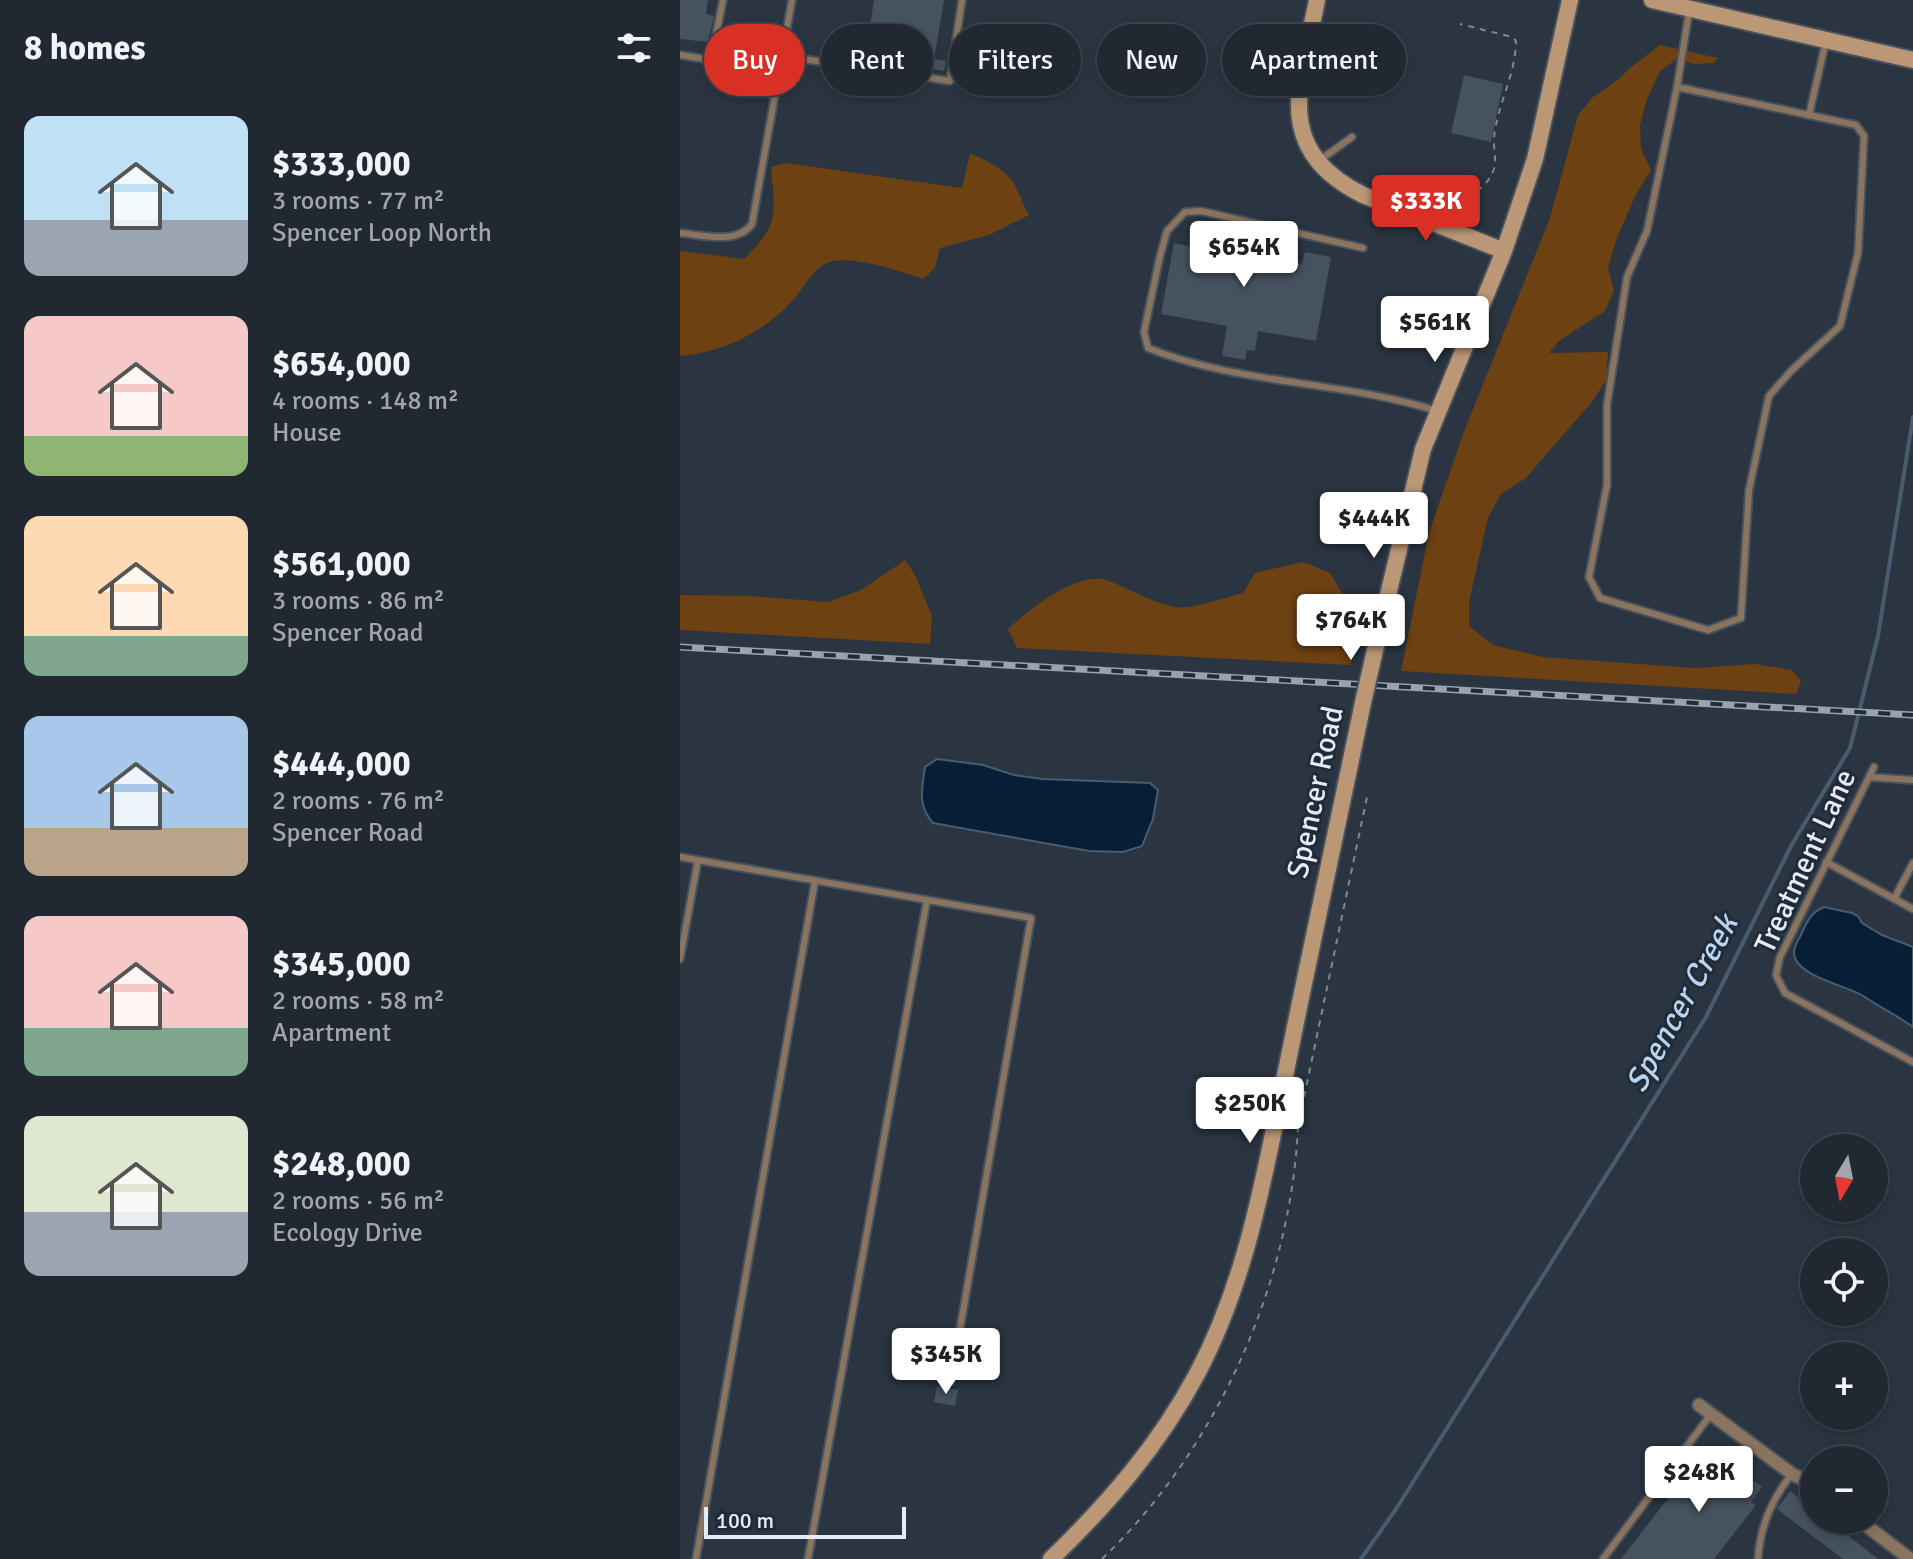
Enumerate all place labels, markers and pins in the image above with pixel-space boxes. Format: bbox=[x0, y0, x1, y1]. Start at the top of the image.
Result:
pin: $333K bbox=[1370, 175, 1482, 243]
pin: $654K bbox=[1188, 221, 1300, 289]
pin: $561K bbox=[1379, 296, 1491, 364]
pin: $444K bbox=[1318, 492, 1430, 560]
pin: $764K bbox=[1295, 594, 1407, 662]
pin: $250K bbox=[1194, 1077, 1306, 1145]
pin: $345K bbox=[890, 1328, 1002, 1396]
pin: $248K bbox=[1643, 1446, 1755, 1514]

